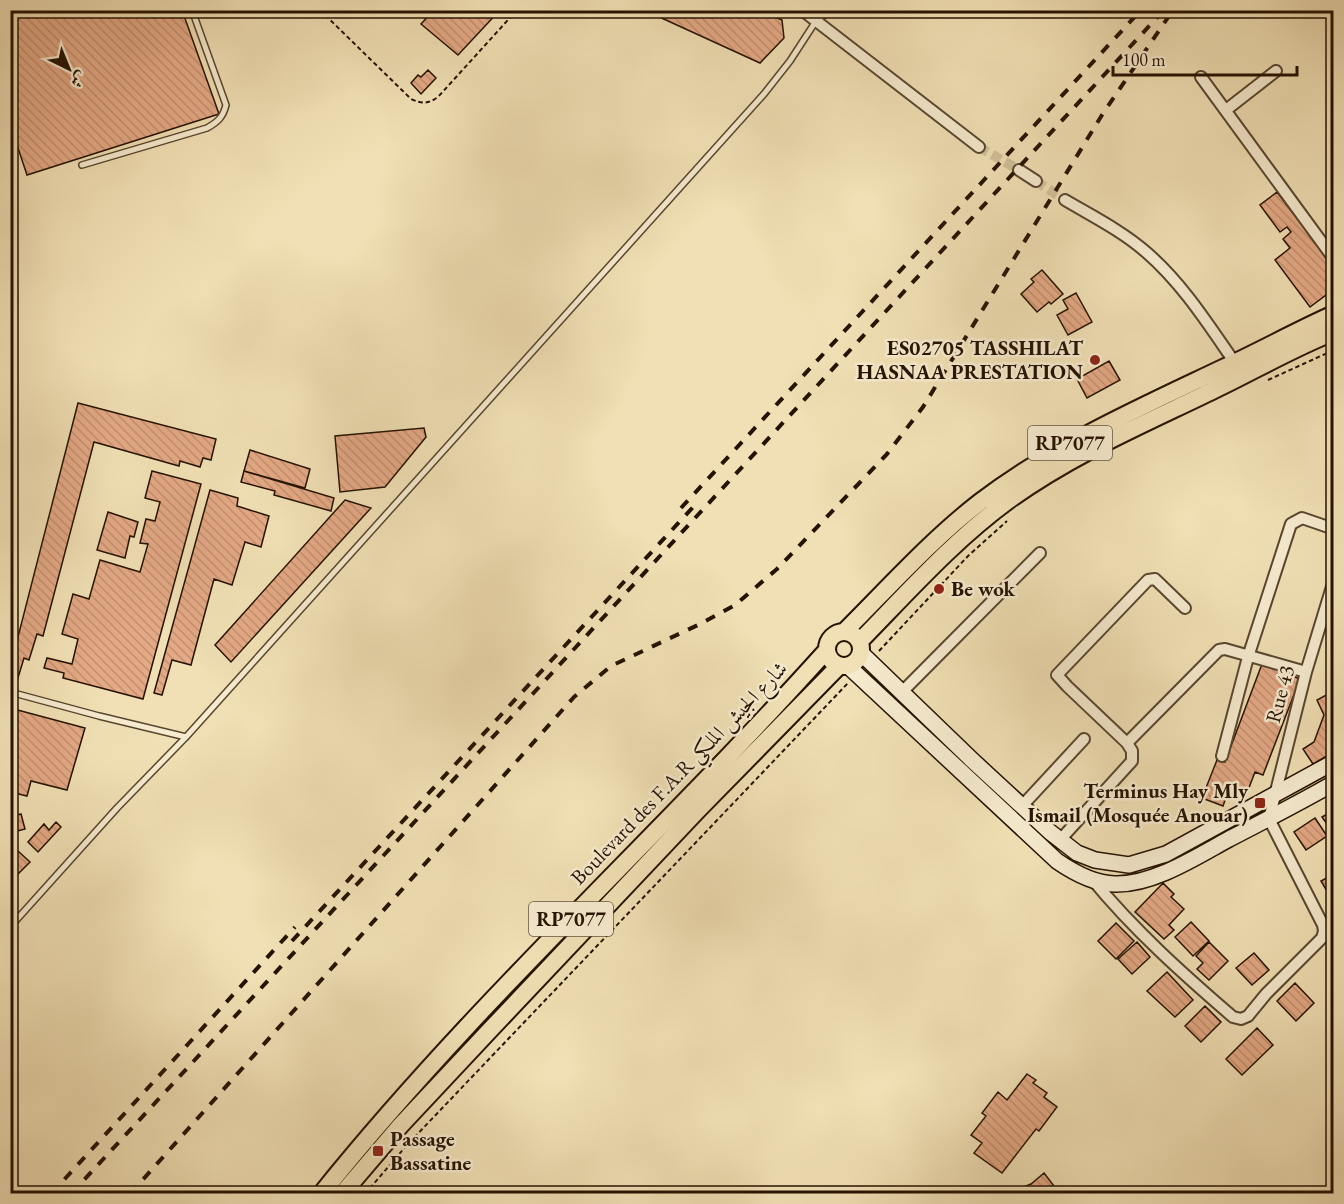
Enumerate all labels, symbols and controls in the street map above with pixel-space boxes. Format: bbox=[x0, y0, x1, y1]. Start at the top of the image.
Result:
north arrow bbox=[39, 39, 99, 99]
scale bar bbox=[1113, 39, 1298, 77]
text: 100 m bbox=[1122, 48, 1166, 71]
text: ش bbox=[66, 67, 92, 93]
place label: ES02705 TASSHILAT HASNAA PRESTATION bbox=[856, 334, 1083, 385]
marker: ES02705 TASSHILAT HASNAA PRESTATION bbox=[1088, 353, 1102, 367]
road number: RP7077 bbox=[1028, 426, 1112, 460]
place label: Be wok bbox=[951, 575, 1016, 602]
marker: Be wok bbox=[932, 582, 946, 596]
street label: Boulevard des F.A.R شارع الجيش الملكي bbox=[564, 655, 797, 894]
street label: Rue 43 bbox=[1259, 662, 1300, 726]
place label: Terminus Hay Mly Ismail (Mosquée Anouar) bbox=[1027, 777, 1249, 828]
marker: Terminus Hay Mly Ismail (Mosquée Anouar) bbox=[1253, 796, 1267, 810]
road number: RP7077 bbox=[529, 902, 613, 936]
place label: Passage Bassatine bbox=[390, 1125, 472, 1176]
marker: Passage Bassatine bbox=[371, 1144, 385, 1158]

